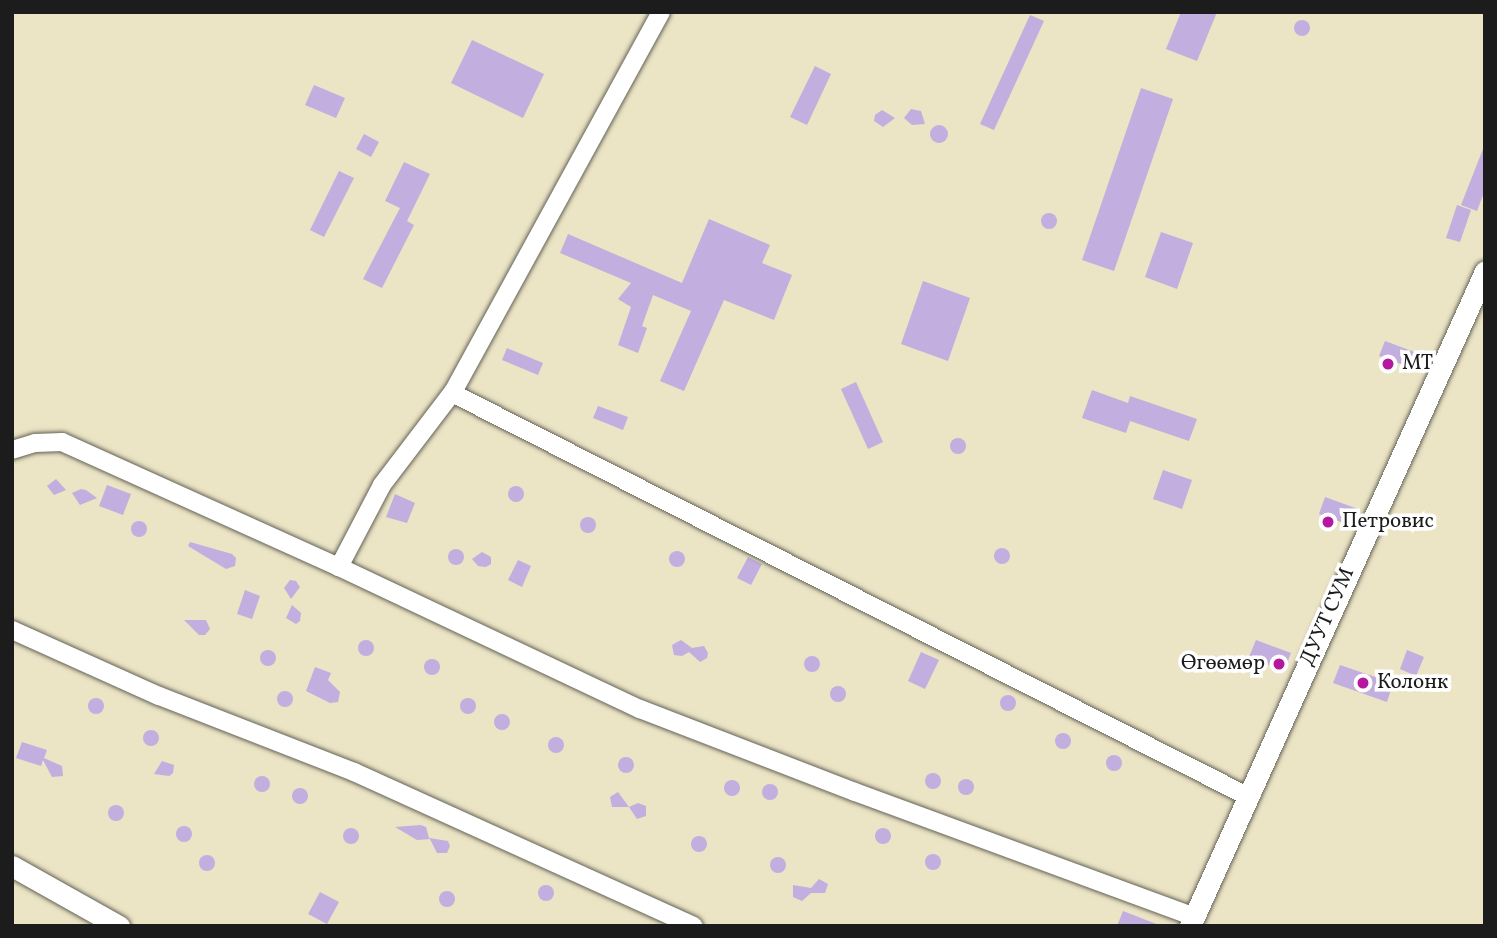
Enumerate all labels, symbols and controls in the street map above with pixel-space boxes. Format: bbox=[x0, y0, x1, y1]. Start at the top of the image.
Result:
place label: MT bbox=[1402, 351, 1433, 377]
marker: MT bbox=[1380, 356, 1396, 372]
place label: Петровиc bbox=[1342, 509, 1434, 535]
marker: Петровиc bbox=[1320, 514, 1336, 530]
street label: ДУУТ СУМ bbox=[1295, 564, 1361, 670]
place label: Өгөөмөр bbox=[1181, 651, 1265, 677]
marker: Өгөөмөр bbox=[1271, 656, 1287, 672]
place label: Колонк bbox=[1377, 670, 1448, 696]
marker: Колонк bbox=[1355, 675, 1371, 691]

